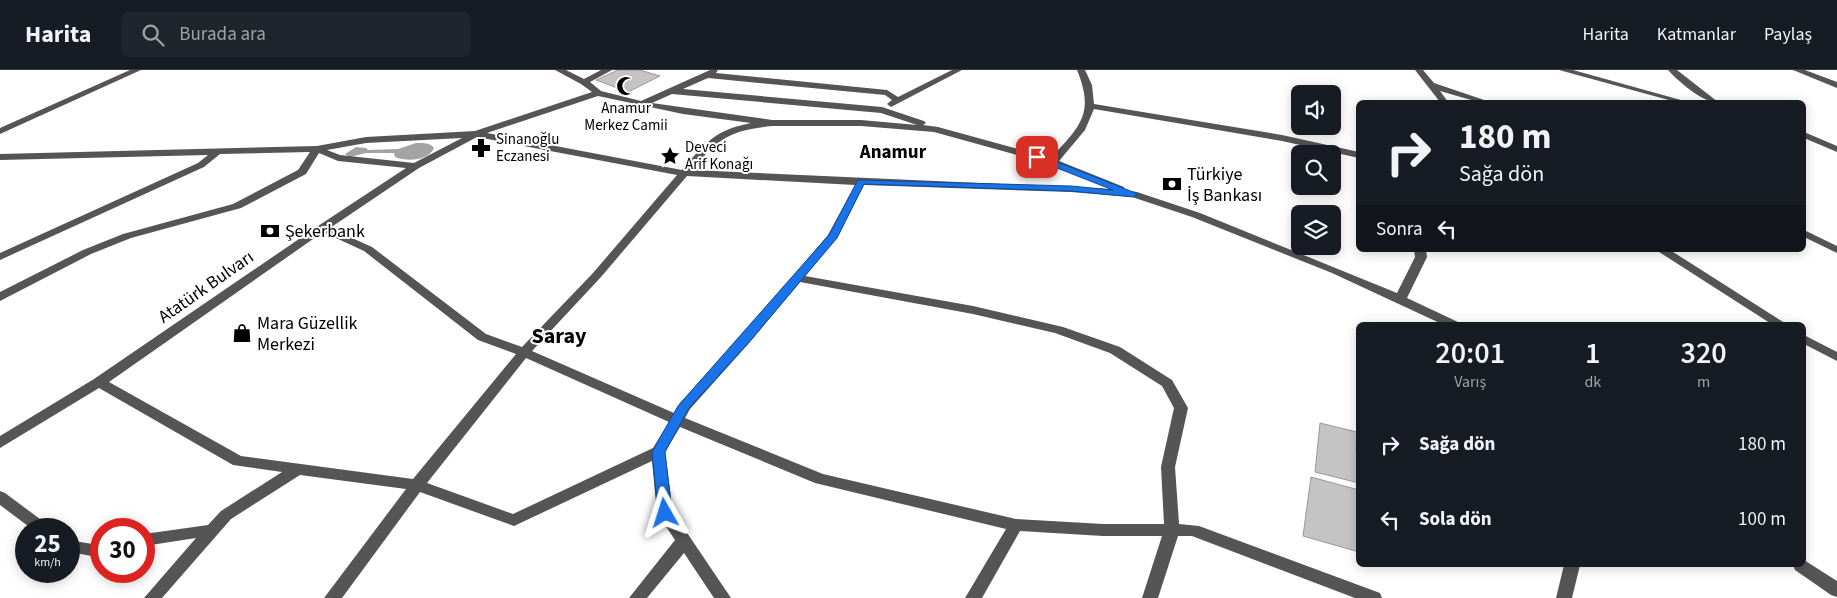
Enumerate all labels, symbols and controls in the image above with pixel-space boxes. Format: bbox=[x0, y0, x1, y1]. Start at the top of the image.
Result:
search box bbox=[121, 12, 471, 57]
text: Harita bbox=[25, 17, 91, 52]
icon: search bbox=[139, 21, 167, 49]
text: Burada ara bbox=[179, 21, 266, 48]
text: Harita bbox=[1583, 22, 1629, 47]
text: Katmanlar bbox=[1657, 22, 1736, 47]
text: Paylaş bbox=[1764, 22, 1812, 47]
mosque icon: Anamur Merkez Camii bbox=[615, 75, 637, 97]
map controls bbox=[1291, 85, 1341, 255]
button: sound bbox=[1291, 85, 1341, 135]
place label: Anamur Merkez Camii bbox=[584, 98, 668, 136]
text: 180 m bbox=[1459, 112, 1551, 162]
icon: right bbox=[1376, 120, 1441, 185]
place label: Sinanoğlu Eczanesi bbox=[496, 129, 559, 167]
pin bbox=[1016, 136, 1058, 178]
pharmacy icon: Sinanoğlu Eczanesi bbox=[470, 137, 492, 159]
place label: Deveci Arif Konağı bbox=[685, 137, 753, 175]
district label: Anamur bbox=[859, 139, 927, 166]
icon: arrive bbox=[1023, 143, 1051, 171]
place icon: Deveci Arif Konağı bbox=[659, 145, 681, 167]
button: search bbox=[1291, 145, 1341, 195]
text: Sağa dön bbox=[1459, 158, 1544, 190]
place label: Türkiye İş Bankası bbox=[1187, 162, 1262, 208]
bank icon: Türkiye İş Bankası bbox=[1161, 173, 1183, 195]
button: layers bbox=[1291, 205, 1341, 255]
icon: left bbox=[1433, 215, 1461, 243]
text: Sonra bbox=[1376, 216, 1423, 243]
place label: Şekerbank bbox=[285, 219, 365, 244]
bank icon: Şekerbank bbox=[259, 220, 281, 242]
street label: Atatürk Bulvarı bbox=[153, 245, 259, 329]
place label: Mara Güzellik Merkezi bbox=[257, 311, 358, 357]
district label: Saray bbox=[531, 320, 587, 352]
shop icon: Mara Güzellik Merkezi bbox=[231, 322, 253, 344]
text: 20:01 bbox=[1435, 332, 1505, 375]
text: 1 bbox=[1585, 332, 1601, 375]
text: 320 bbox=[1681, 332, 1727, 375]
text: Varış bbox=[1454, 371, 1486, 393]
text: dk bbox=[1584, 371, 1601, 393]
text: m bbox=[1697, 371, 1710, 393]
icon: right bbox=[1376, 431, 1404, 459]
text: Sağa dön bbox=[1419, 431, 1495, 458]
text: 180 m bbox=[1738, 431, 1786, 458]
position arrow bbox=[638, 486, 690, 538]
icon: left bbox=[1376, 506, 1404, 534]
text: Sola dön bbox=[1419, 506, 1492, 533]
text: 100 m bbox=[1738, 506, 1786, 533]
speed limit sign: 30 bbox=[90, 518, 155, 583]
text: 25 bbox=[34, 526, 61, 562]
text: km/h bbox=[34, 554, 61, 571]

